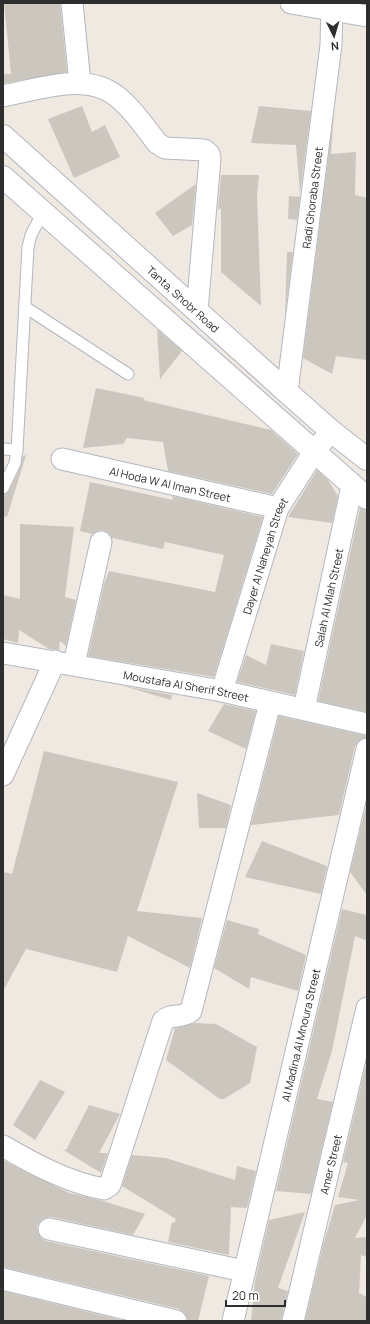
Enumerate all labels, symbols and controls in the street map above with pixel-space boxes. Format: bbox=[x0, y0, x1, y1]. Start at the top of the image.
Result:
north arrow bbox=[314, 16, 354, 56]
text: N bbox=[330, 39, 340, 54]
street label: Radi Ghoraba Street bbox=[298, 146, 326, 249]
street label: Tanta, Shobr Road bbox=[144, 262, 223, 335]
street label: Al Hoda W Al Iman Street bbox=[108, 463, 232, 505]
street label: Dayer Al Naheyah Street bbox=[238, 494, 291, 616]
street label: Salah Al Mlah Street bbox=[310, 547, 346, 649]
street label: Moustafa Al Sherif Street bbox=[122, 667, 250, 704]
street label: Al Madina Al Mnoura Street bbox=[277, 967, 323, 1103]
street label: Amer Street bbox=[316, 1133, 344, 1196]
scale bar bbox=[226, 1282, 285, 1308]
text: 20 m bbox=[232, 1287, 259, 1304]

